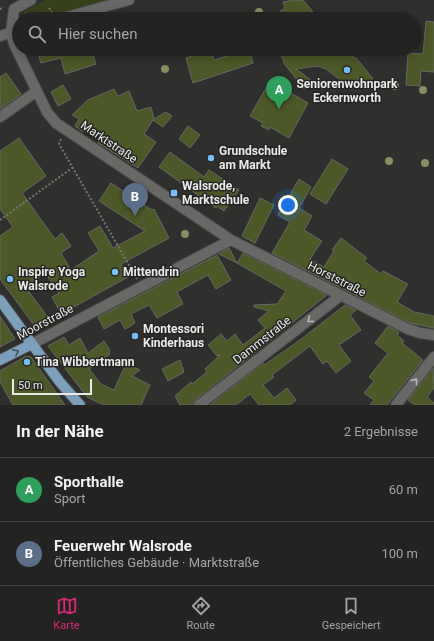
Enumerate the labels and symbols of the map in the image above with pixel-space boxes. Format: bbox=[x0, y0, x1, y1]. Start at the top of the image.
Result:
marker: Seniorenwohnpark Eckernworth bbox=[342, 65, 352, 75]
pin: A bbox=[266, 76, 292, 109]
place label: Seniorenwohnpark Eckernworth bbox=[296, 77, 398, 105]
street label: Marktstraße bbox=[78, 118, 140, 166]
place label: Grundschule am Markt bbox=[219, 144, 288, 172]
marker: Grundschule am Markt bbox=[206, 153, 216, 163]
place label: Walsrode, Marktschule bbox=[182, 179, 250, 207]
pin: B bbox=[122, 183, 148, 216]
marker: Walsrode, Marktschule bbox=[169, 188, 179, 198]
your location bbox=[278, 195, 298, 215]
street label: Horststraße bbox=[305, 258, 369, 300]
place label: Inspire Yoga Walsrode bbox=[18, 265, 86, 293]
place label: Mittendrin bbox=[123, 265, 179, 279]
marker: Mittendrin bbox=[110, 267, 120, 277]
marker: Inspire Yoga Walsrode bbox=[5, 274, 15, 284]
street label: Moorstraße bbox=[14, 301, 76, 343]
street label: Dammstraße bbox=[230, 313, 294, 367]
one-way arrow bbox=[307, 315, 314, 322]
place label: Montessori Kinderhaus bbox=[143, 322, 204, 350]
marker: Montessori Kinderhaus bbox=[130, 331, 140, 341]
one-way arrow bbox=[12, 349, 19, 357]
place label: Tina Wibbertmann bbox=[35, 355, 135, 369]
marker: Tina Wibbertmann bbox=[22, 357, 32, 367]
scale bar bbox=[12, 377, 92, 396]
one-way arrow bbox=[410, 379, 417, 386]

